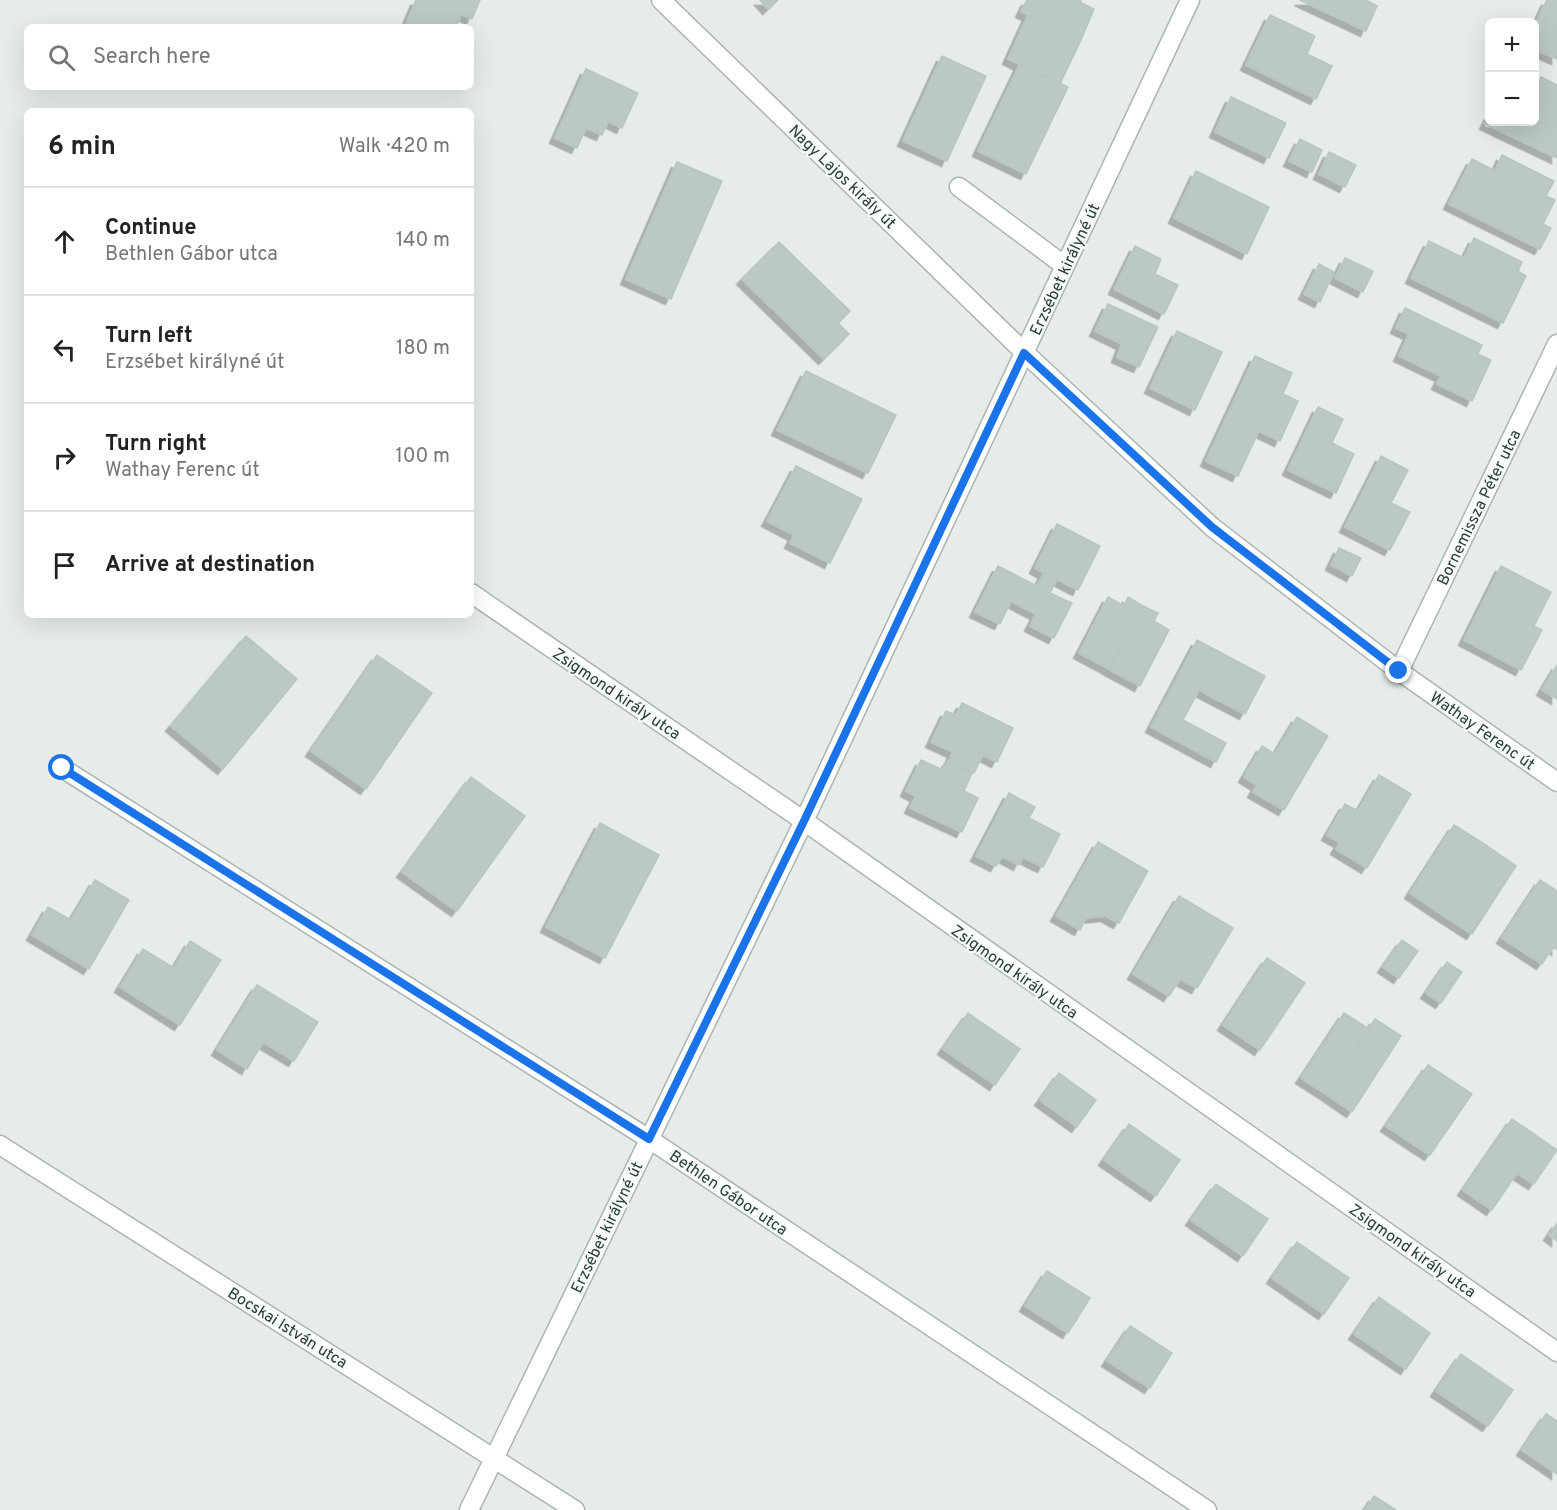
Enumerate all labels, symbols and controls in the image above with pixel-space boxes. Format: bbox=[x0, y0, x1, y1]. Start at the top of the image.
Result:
map controls bbox=[1485, 18, 1539, 126]
button: + bbox=[1485, 18, 1539, 72]
search box bbox=[24, 24, 474, 90]
icon: search bbox=[45, 41, 78, 74]
text: Search here bbox=[93, 44, 211, 71]
button: − bbox=[1485, 72, 1539, 126]
street label: Nagy Lajos király út bbox=[784, 121, 899, 234]
text: 6 min bbox=[48, 131, 116, 164]
text: Walk · 420 m bbox=[339, 134, 450, 160]
street label: Erzsébet királyné út bbox=[1026, 201, 1105, 339]
text: Continue bbox=[105, 215, 196, 242]
icon: ahead bbox=[48, 225, 81, 258]
text: 140 m bbox=[396, 228, 450, 254]
text: Bethlen Gábor utca bbox=[105, 242, 278, 268]
text: Turn left bbox=[105, 323, 193, 350]
icon: left bbox=[48, 333, 81, 366]
text: 180 m bbox=[396, 336, 450, 362]
text: Erzsébet királyné út bbox=[105, 350, 285, 376]
street label: Bornemissza Péter utca bbox=[1433, 427, 1526, 589]
text: Turn right bbox=[105, 431, 207, 458]
icon: right bbox=[48, 441, 81, 474]
text: 100 m bbox=[395, 444, 450, 470]
text: Wathay Ferenc út bbox=[105, 458, 260, 484]
icon: arrive bbox=[48, 549, 81, 582]
text: Arrive at destination bbox=[105, 552, 315, 579]
street label: Zsigmond király utca bbox=[548, 644, 684, 745]
route end bbox=[1385, 657, 1411, 683]
street label: Wathay Ferenc út bbox=[1425, 688, 1538, 775]
route start bbox=[48, 754, 74, 780]
street label: Zsigmond király utca bbox=[947, 921, 1081, 1024]
street label: Bethlen Gábor utca bbox=[665, 1147, 791, 1241]
street label: Erzsébet királyné út bbox=[567, 1159, 648, 1297]
street label: Zsigmond király utca bbox=[1345, 1200, 1479, 1303]
street label: Bocskai István utca bbox=[223, 1284, 350, 1374]

